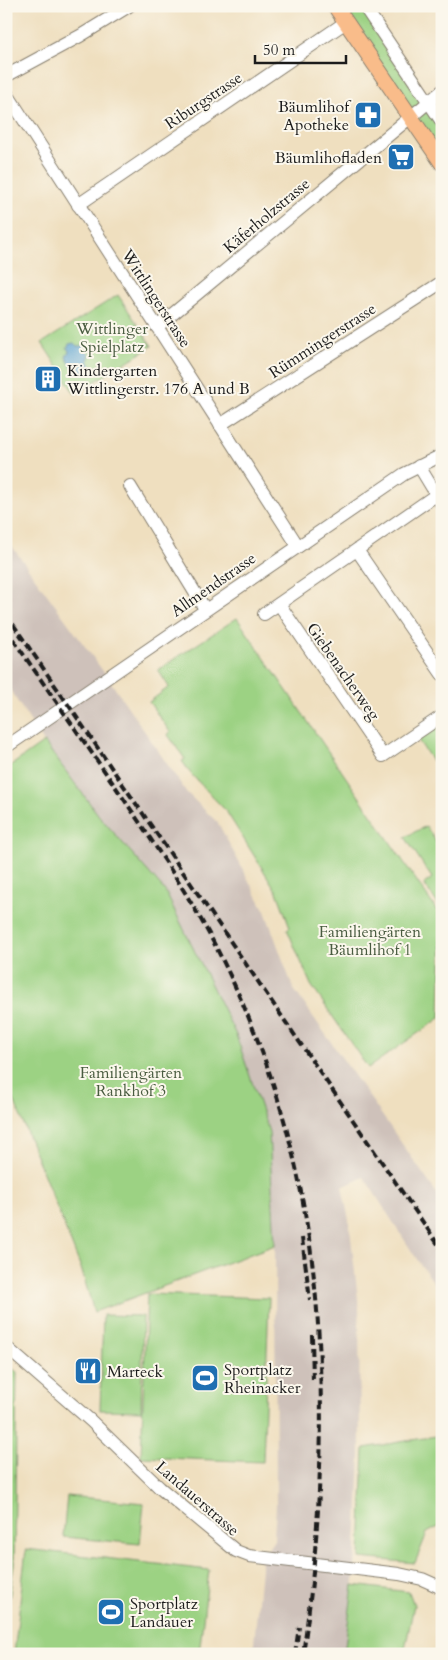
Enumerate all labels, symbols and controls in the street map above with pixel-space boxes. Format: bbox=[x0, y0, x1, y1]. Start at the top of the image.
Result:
scale bar bbox=[255, 32, 347, 64]
text: 50 m bbox=[263, 40, 295, 60]
street label: Riburgstrasse bbox=[161, 67, 247, 135]
place label: Bäumlihof Apotheke bbox=[278, 96, 352, 136]
pharmacy icon: Bäumlihof Apotheke bbox=[353, 100, 383, 130]
supermarket icon: Bäumlihofladen bbox=[386, 142, 416, 172]
place label: Bäumlihofladen bbox=[275, 147, 382, 169]
street label: Käferholzstrasse bbox=[219, 173, 315, 258]
street label: Wittlingerstrasse bbox=[116, 244, 196, 352]
street label: Rümmingerstrasse bbox=[265, 298, 380, 384]
park label: Wittlinger Spielplatz bbox=[75, 318, 148, 358]
place label: Kindergarten Wittlingerstr. 176 A und B bbox=[66, 360, 250, 400]
building icon: Kindergarten Wittlingerstr. 176 A und B bbox=[33, 364, 63, 394]
street label: Allmendstrasse bbox=[167, 547, 260, 622]
street label: Giebenacherweg bbox=[301, 618, 385, 725]
park label: Familiengärten Bäumlihof 1 bbox=[319, 921, 421, 961]
park label: Familiengärten Rankhof 3 bbox=[80, 1062, 182, 1102]
restaurant icon: Marteck bbox=[73, 1356, 103, 1386]
place label: Sportplatz Rheinacker bbox=[224, 1359, 301, 1399]
place label: Marteck bbox=[107, 1361, 163, 1383]
sports icon: Sportplatz Rheinacker bbox=[190, 1363, 220, 1393]
street label: Landauerstrasse bbox=[151, 1456, 244, 1541]
place label: Sportplatz Landauer bbox=[130, 1593, 198, 1633]
sports icon: Sportplatz Landauer bbox=[96, 1597, 126, 1627]

